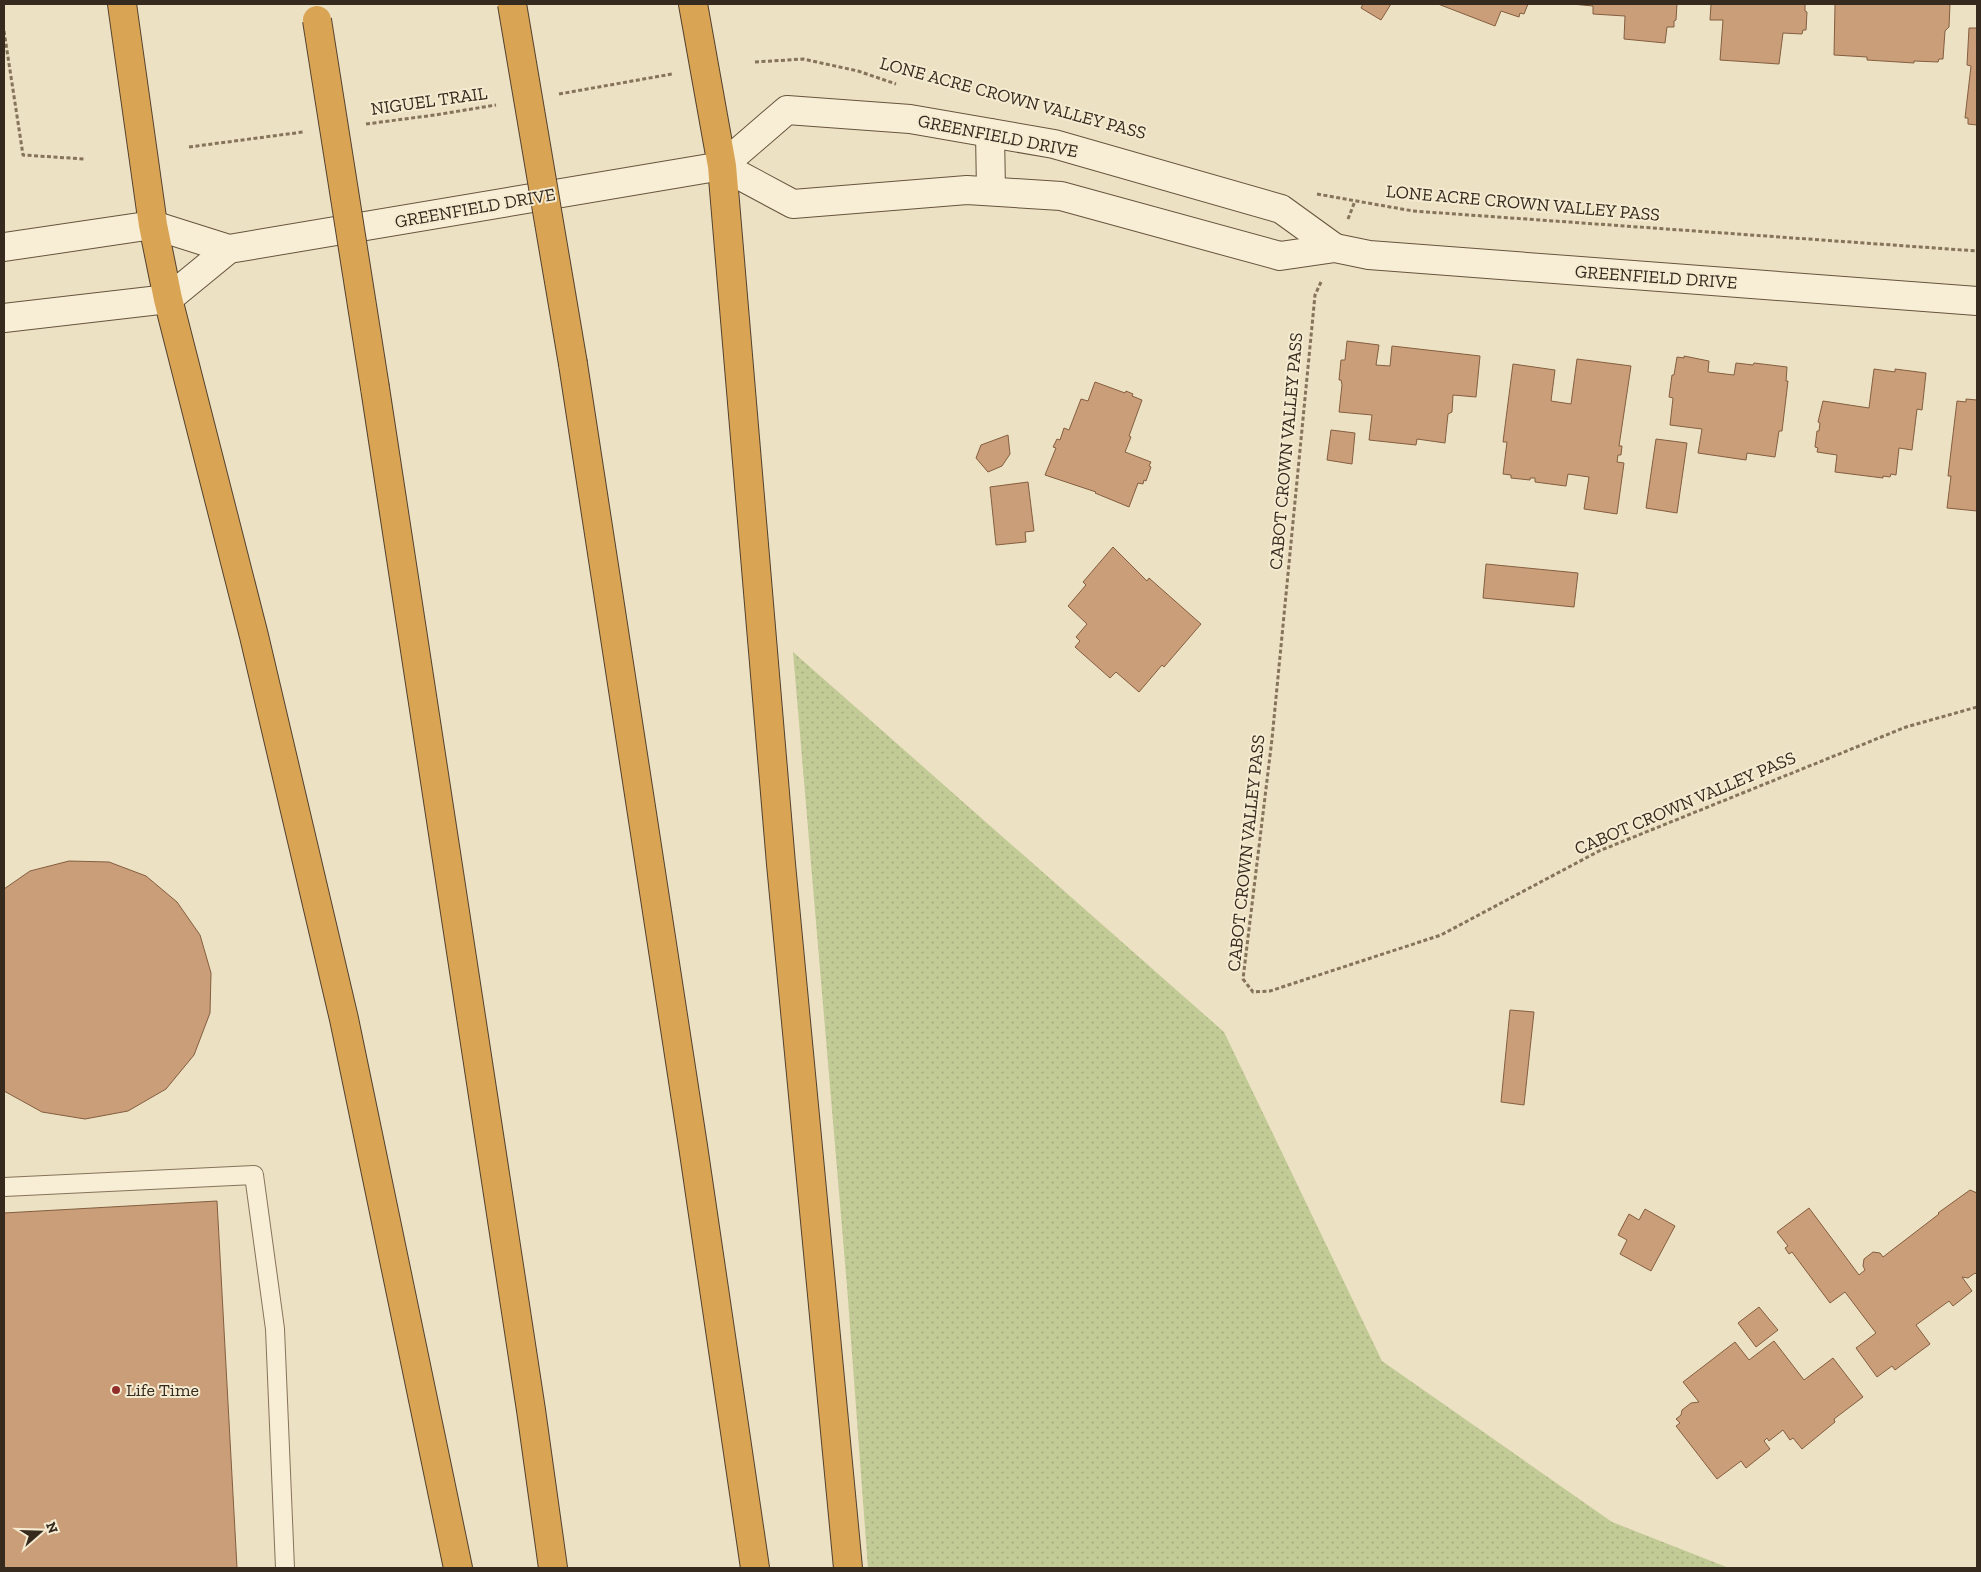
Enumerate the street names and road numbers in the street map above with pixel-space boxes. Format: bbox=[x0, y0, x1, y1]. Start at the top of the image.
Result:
street label: LONE ACRE CROWN VALLEY PASS bbox=[877, 52, 1149, 144]
street label: NIGUEL TRAIL bbox=[369, 82, 489, 120]
street label: GREENFIELD DRIVE bbox=[916, 110, 1080, 162]
street label: LONE ACRE CROWN VALLEY PASS bbox=[1385, 180, 1661, 226]
street label: GREENFIELD DRIVE bbox=[393, 183, 557, 233]
street label: GREENFIELD DRIVE bbox=[1574, 260, 1738, 294]
street label: CABOT CROWN VALLEY PASS bbox=[1265, 331, 1307, 571]
street label: CABOT CROWN VALLEY PASS bbox=[1223, 733, 1269, 973]
street label: CABOT CROWN VALLEY PASS bbox=[1571, 746, 1799, 860]

